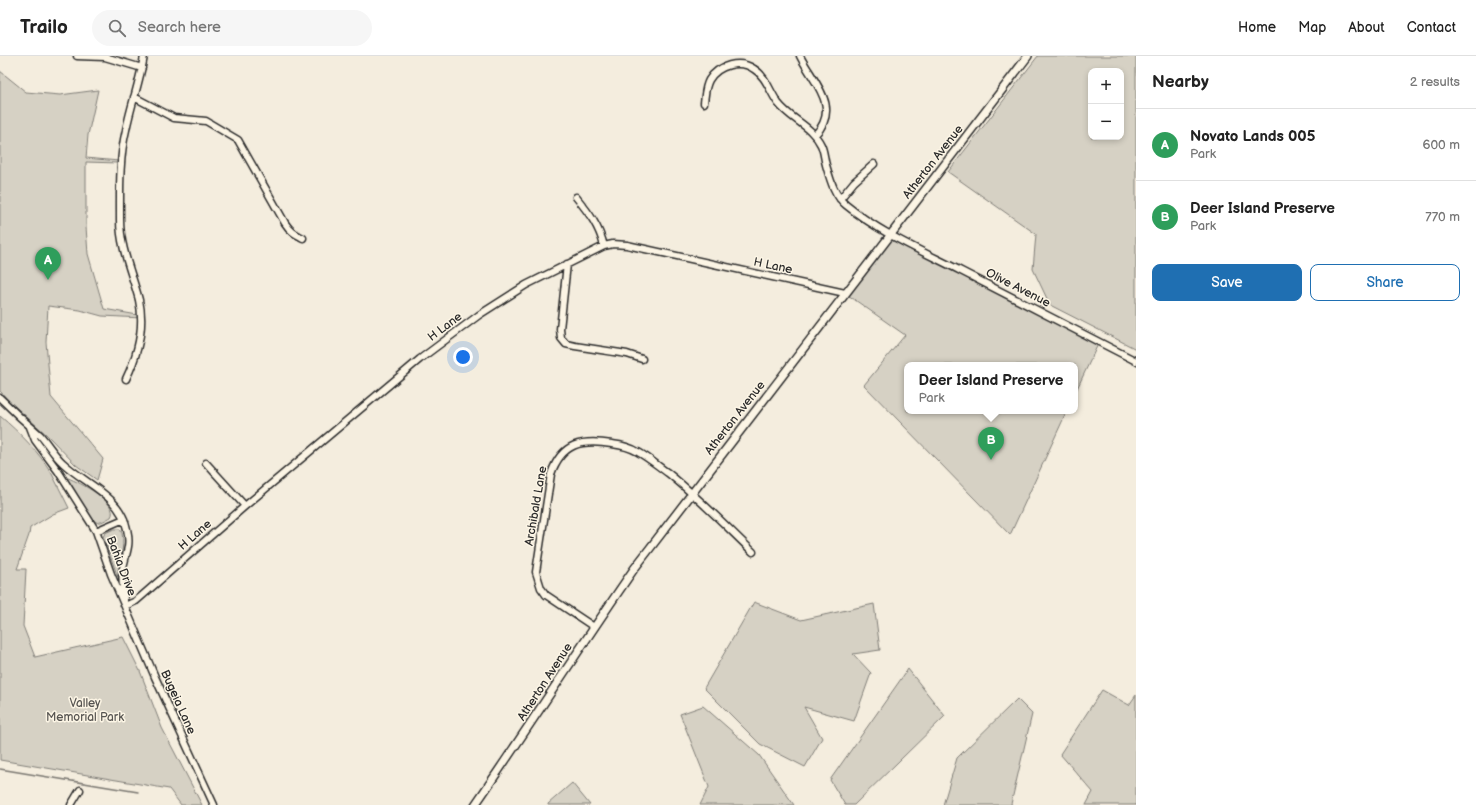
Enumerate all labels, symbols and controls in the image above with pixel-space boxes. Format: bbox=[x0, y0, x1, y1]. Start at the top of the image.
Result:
search box bbox=[92, 10, 372, 46]
text: Trailo bbox=[20, 16, 68, 39]
icon: search bbox=[106, 17, 128, 39]
text: Search here bbox=[138, 18, 221, 37]
text: Home bbox=[1238, 19, 1276, 36]
text: Map bbox=[1298, 19, 1326, 36]
text: About bbox=[1348, 19, 1385, 36]
text: Contact bbox=[1407, 19, 1456, 36]
map controls bbox=[1088, 68, 1124, 140]
button: + bbox=[1088, 68, 1124, 104]
text: Nearby bbox=[1152, 72, 1209, 92]
text: 2 results bbox=[1410, 74, 1460, 90]
button: − bbox=[1088, 104, 1124, 140]
street label: Atherton Avenue bbox=[899, 122, 967, 202]
text: Novato Lands 005 bbox=[1190, 127, 1315, 146]
text: A bbox=[1161, 137, 1169, 153]
text: 600 m bbox=[1423, 137, 1460, 153]
text: Park bbox=[1190, 146, 1216, 162]
text: Deer Island Preserve bbox=[1190, 199, 1335, 218]
text: B bbox=[1160, 209, 1170, 225]
text: 770 m bbox=[1425, 209, 1460, 225]
text: Park bbox=[1190, 218, 1216, 234]
pin: A bbox=[35, 247, 61, 280]
street label: H Lane bbox=[752, 255, 794, 277]
button: Save bbox=[1152, 264, 1302, 301]
button: Share bbox=[1310, 264, 1460, 301]
street label: Olive Avenue bbox=[983, 265, 1053, 311]
street label: H Lane bbox=[425, 309, 465, 345]
your location bbox=[453, 347, 473, 367]
popup bbox=[904, 362, 1078, 414]
text: Deer Island Preserve bbox=[919, 371, 1063, 390]
street label: Atherton Avenue bbox=[701, 378, 769, 458]
text: Park bbox=[919, 390, 945, 406]
pin: B bbox=[978, 427, 1004, 460]
street label: Archibald Lane bbox=[522, 465, 550, 547]
street label: H Lane bbox=[175, 516, 215, 554]
street label: Bahia Drive bbox=[103, 534, 139, 598]
street label: Atherton Avenue bbox=[514, 640, 576, 724]
street label: Bugeia Lane bbox=[157, 667, 199, 737]
park label: Valley Memorial Park bbox=[46, 696, 124, 725]

